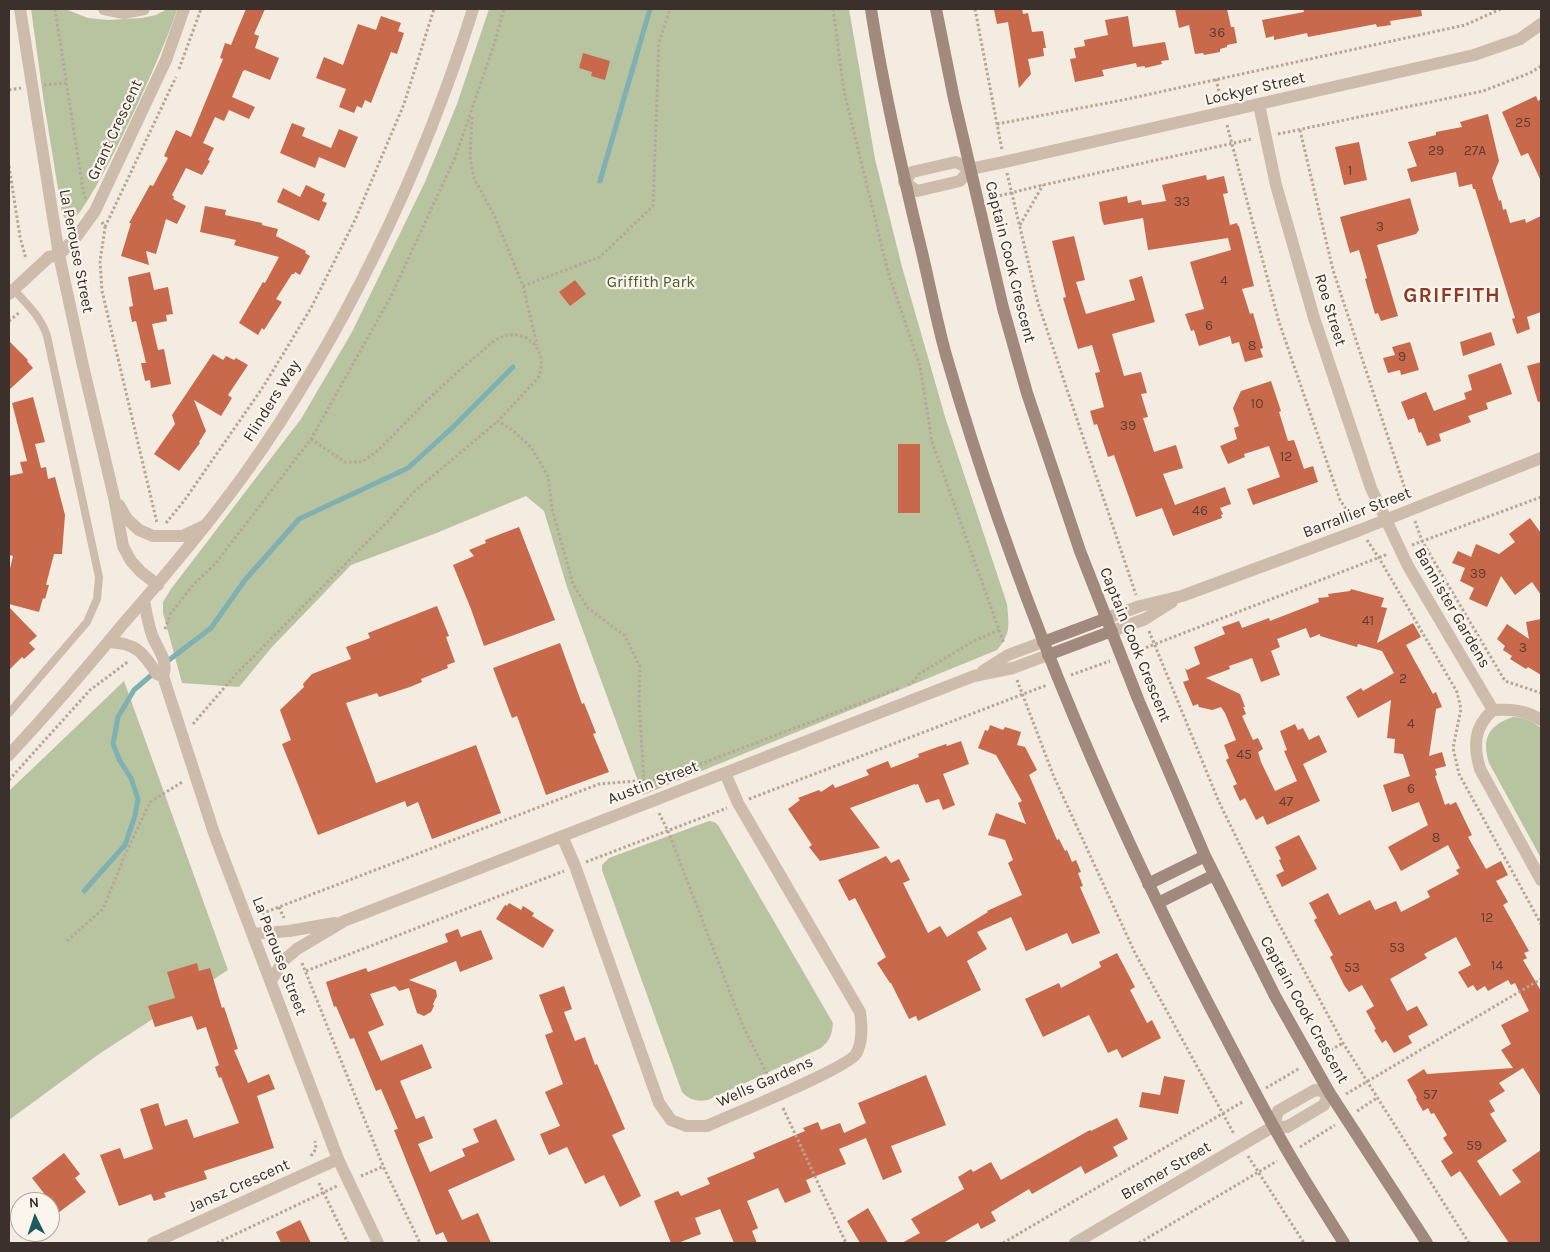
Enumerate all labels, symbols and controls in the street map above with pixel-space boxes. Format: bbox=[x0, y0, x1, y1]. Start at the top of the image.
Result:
house number: 36 bbox=[1209, 25, 1225, 41]
street label: Lockyer Street bbox=[1203, 68, 1307, 110]
street label: Grant Crescent bbox=[83, 77, 147, 183]
house number: 25 bbox=[1515, 115, 1531, 131]
house number: 29 bbox=[1428, 143, 1444, 159]
house number: 27A bbox=[1464, 143, 1486, 159]
house number: 1 bbox=[1348, 163, 1352, 179]
street label: Captain Cook Crescent bbox=[981, 179, 1039, 345]
street label: La Perouse Street bbox=[55, 187, 97, 315]
house number: 33 bbox=[1174, 194, 1190, 210]
house number: 3 bbox=[1376, 219, 1384, 235]
park label: Griffith Park bbox=[607, 272, 695, 292]
street label: Roe Street bbox=[1310, 272, 1350, 348]
house number: 4 bbox=[1220, 273, 1228, 289]
district label: GRIFFITH bbox=[1402, 283, 1502, 309]
house number: 6 bbox=[1205, 318, 1213, 334]
house number: 8 bbox=[1248, 338, 1256, 354]
house number: 9 bbox=[1398, 349, 1406, 365]
street label: Flinders Way bbox=[239, 356, 305, 446]
house number: 10 bbox=[1251, 396, 1263, 412]
house number: 39 bbox=[1120, 418, 1136, 434]
house number: 12 bbox=[1280, 449, 1292, 465]
street label: Barrallier Street bbox=[1300, 484, 1414, 542]
house number: 46 bbox=[1192, 503, 1208, 519]
street label: Bannister Gardens bbox=[1410, 544, 1494, 672]
street label: Captain Cook Crescent bbox=[1095, 565, 1175, 725]
house number: 39 bbox=[1470, 566, 1486, 582]
house number: 41 bbox=[1362, 613, 1374, 629]
house number: 3 bbox=[1519, 640, 1527, 656]
house number: 2 bbox=[1399, 671, 1407, 687]
house number: 4 bbox=[1407, 716, 1415, 732]
house number: 45 bbox=[1236, 747, 1252, 763]
street label: Austin Street bbox=[605, 757, 701, 809]
house number: 6 bbox=[1407, 781, 1415, 797]
house number: 47 bbox=[1279, 794, 1293, 810]
house number: 8 bbox=[1432, 830, 1440, 846]
street label: La Perouse Street bbox=[248, 894, 310, 1018]
house number: 12 bbox=[1481, 910, 1493, 926]
street label: Captain Cook Crescent bbox=[1255, 933, 1353, 1087]
house number: 53 bbox=[1389, 940, 1405, 956]
house number: 14 bbox=[1491, 958, 1503, 974]
house number: 53 bbox=[1344, 960, 1360, 976]
street label: Wells Gardens bbox=[714, 1052, 816, 1112]
house number: 57 bbox=[1423, 1087, 1437, 1103]
street label: Bremer Street bbox=[1118, 1138, 1214, 1204]
house number: 59 bbox=[1466, 1138, 1482, 1154]
street label: Jansz Crescent bbox=[185, 1155, 293, 1217]
north arrow bbox=[10, 1192, 60, 1242]
text: N bbox=[28, 1194, 40, 1211]

